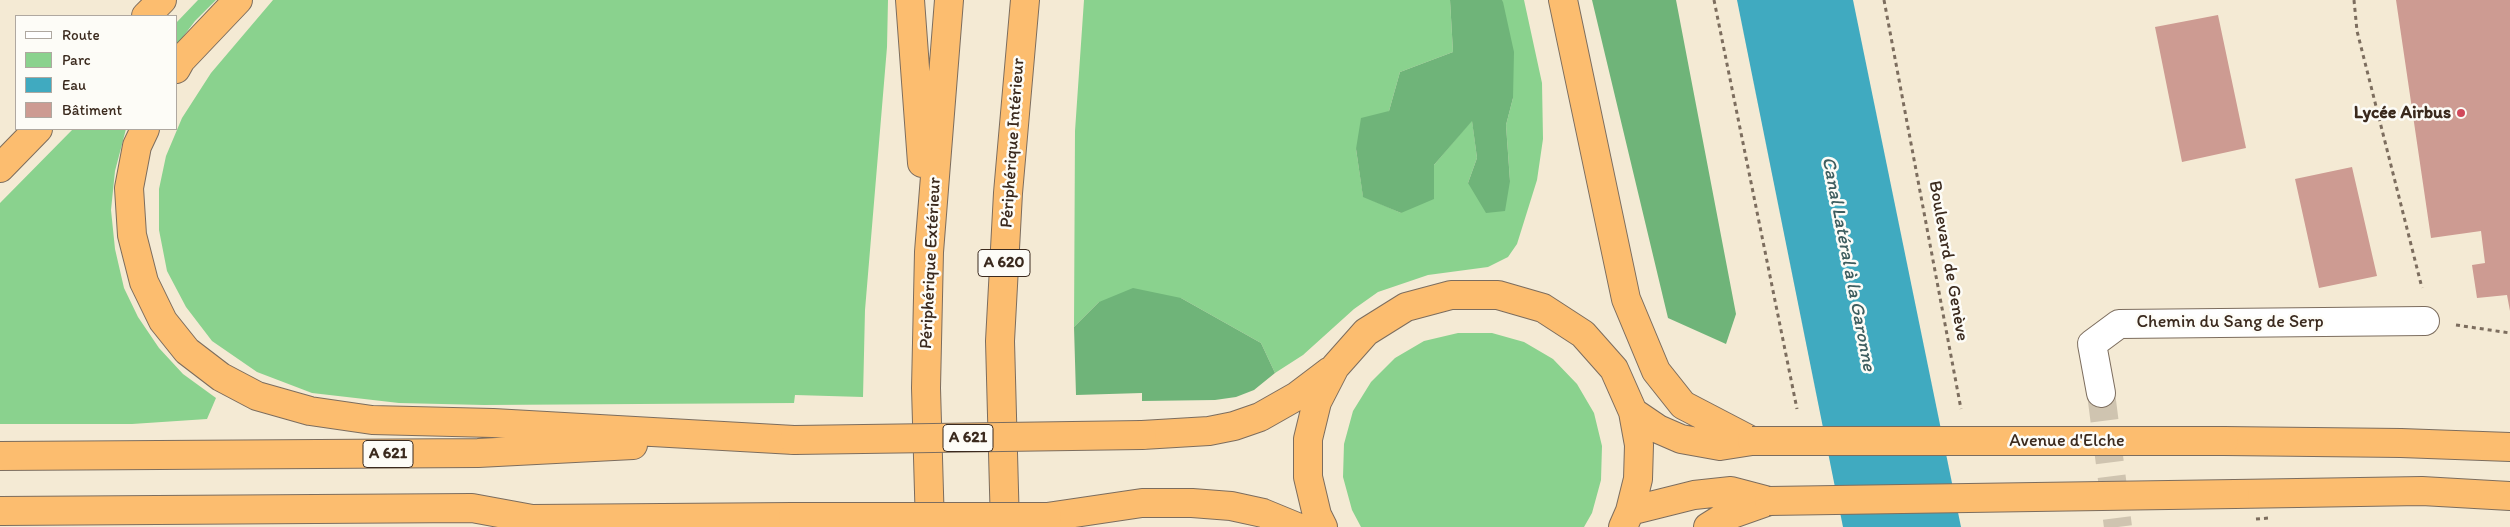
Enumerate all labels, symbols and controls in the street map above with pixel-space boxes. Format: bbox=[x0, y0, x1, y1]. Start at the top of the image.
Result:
legend bbox=[15, 15, 178, 130]
text: Route bbox=[62, 26, 100, 44]
text: Parc bbox=[62, 51, 91, 69]
street label: Périphérique Intérieur bbox=[996, 57, 1030, 229]
text: Eau bbox=[62, 76, 86, 94]
text: Bâtiment bbox=[62, 101, 122, 119]
place label: Lycée Airbus bbox=[2354, 102, 2451, 124]
marker: Lycée Airbus bbox=[2455, 107, 2467, 119]
water label: Canal Latéral à la Garonne bbox=[1816, 155, 1880, 373]
street label: Périphérique Extérieur bbox=[916, 177, 946, 349]
street label: Boulevard de Genève bbox=[1923, 179, 1973, 343]
road number: A 620 bbox=[978, 250, 1030, 276]
street label: Chemin du Sang de Serp bbox=[2136, 311, 2324, 333]
road number: A 621 bbox=[943, 424, 993, 452]
street label: Avenue d'Elche bbox=[2009, 430, 2125, 452]
road number: A 621 bbox=[363, 440, 413, 468]

